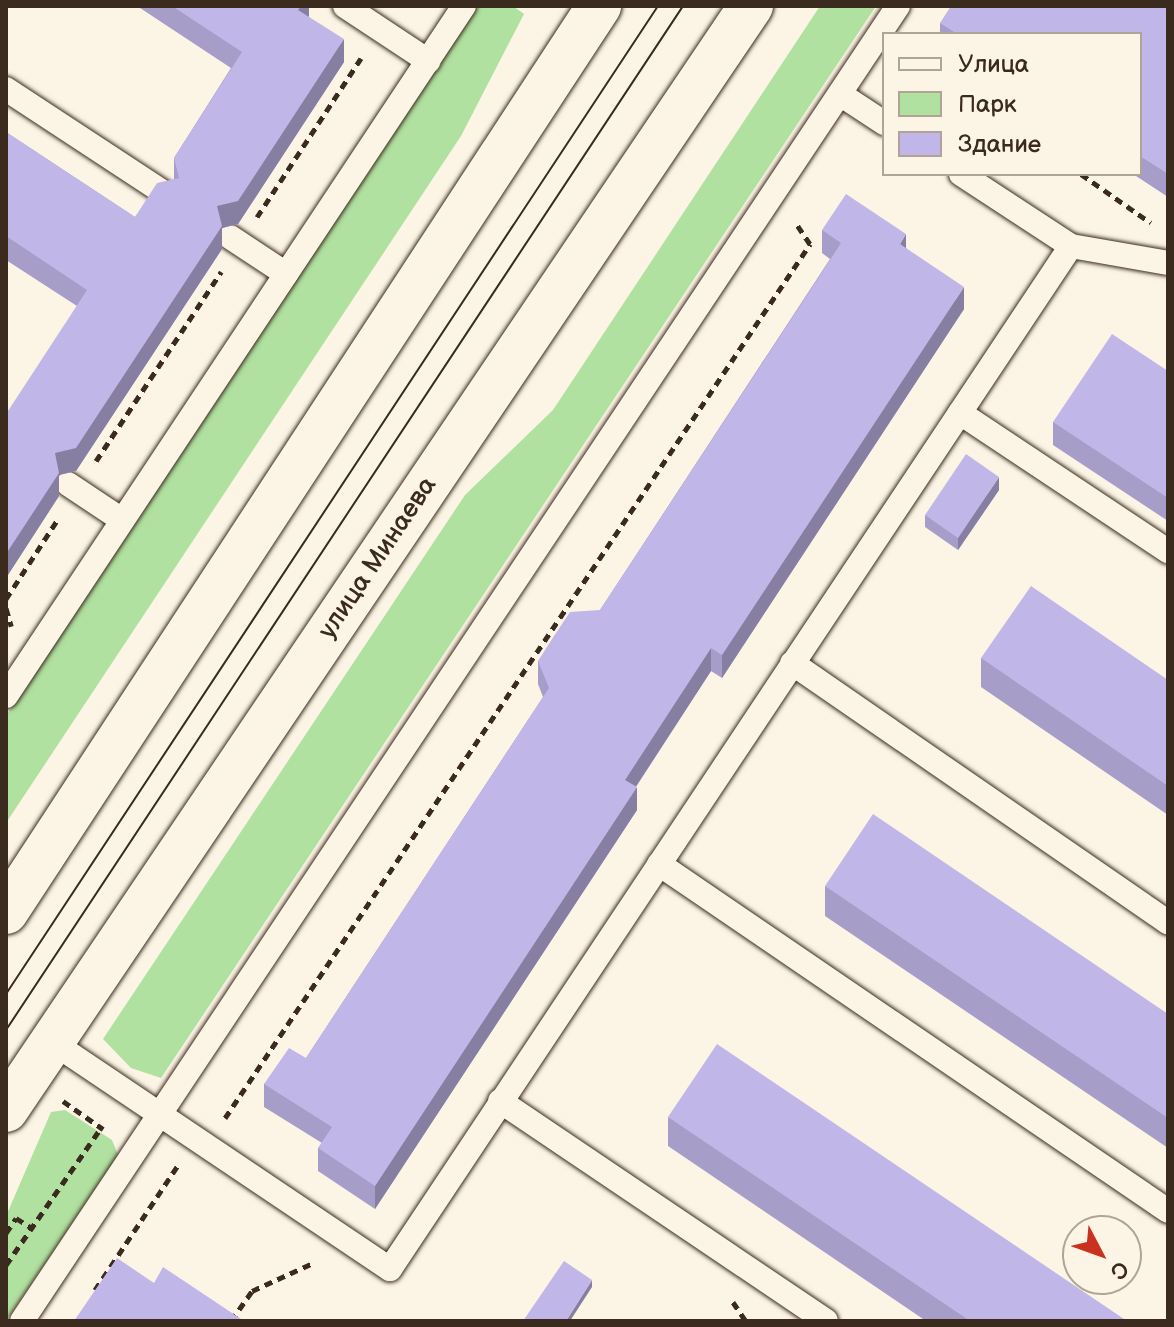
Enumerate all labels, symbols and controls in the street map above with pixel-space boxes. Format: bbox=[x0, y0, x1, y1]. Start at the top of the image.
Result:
legend bbox=[882, 32, 1142, 176]
text: Улица bbox=[958, 50, 1029, 79]
text: Парк bbox=[958, 90, 1016, 119]
text: Здание bbox=[958, 130, 1041, 159]
street label: улица Минаева bbox=[312, 471, 444, 645]
north arrow bbox=[1062, 1215, 1142, 1295]
text: С bbox=[1104, 1255, 1134, 1284]

